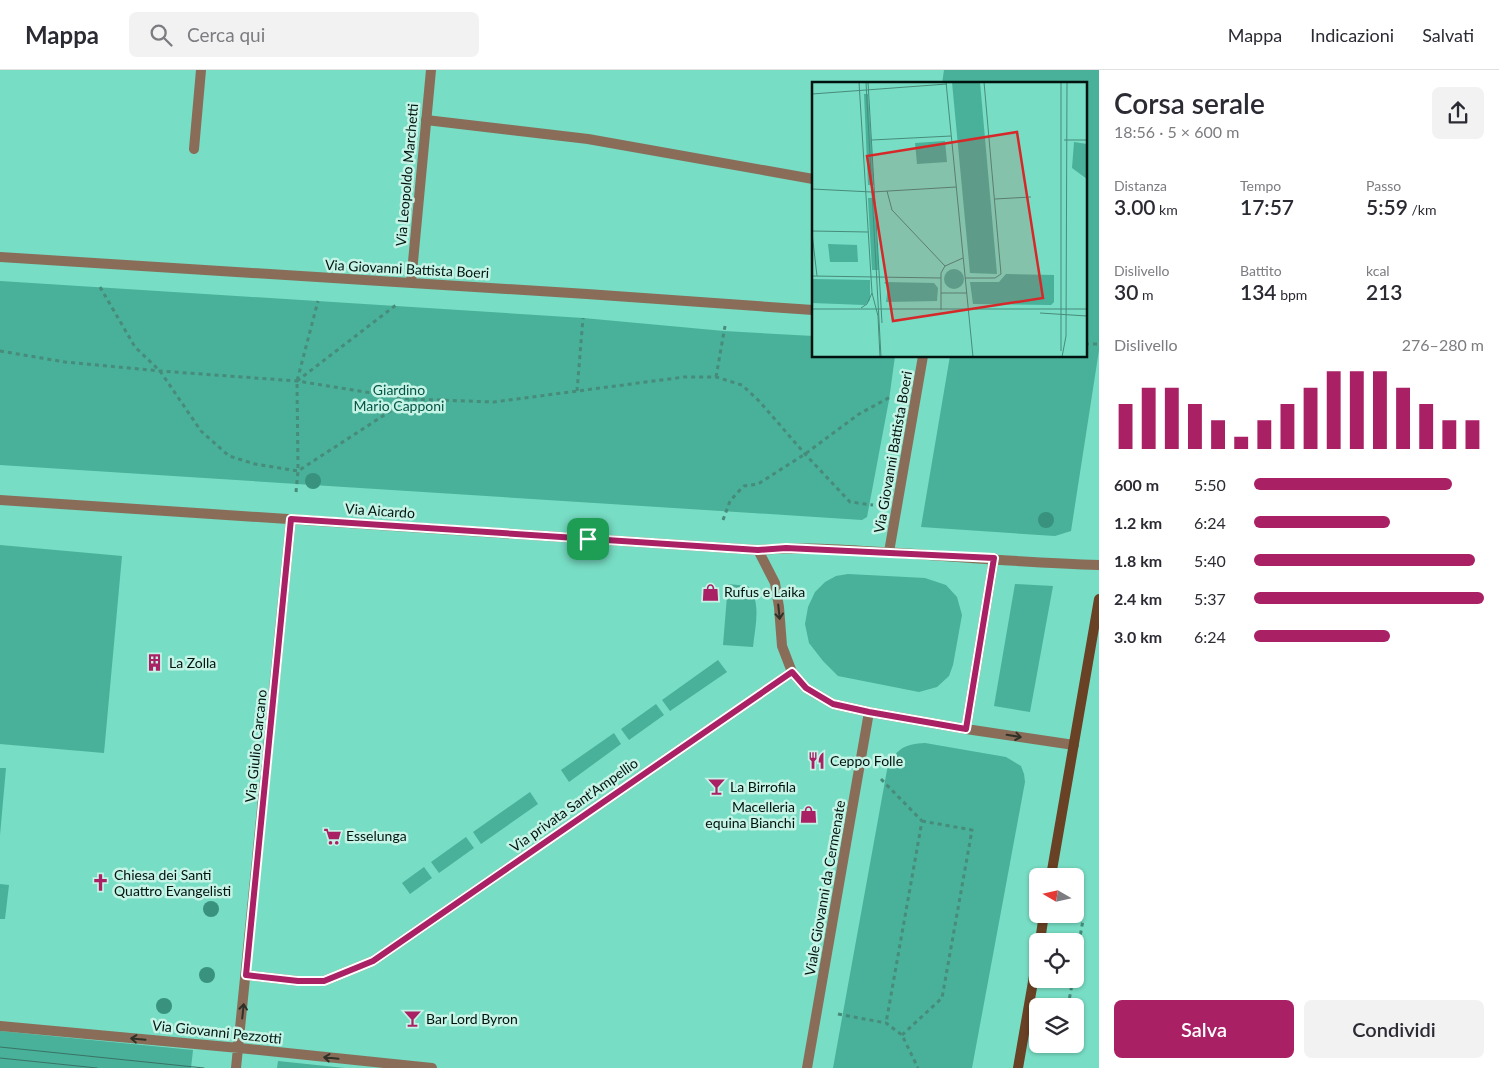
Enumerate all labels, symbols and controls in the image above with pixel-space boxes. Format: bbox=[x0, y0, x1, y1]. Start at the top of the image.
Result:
search box bbox=[129, 12, 479, 57]
text: Mappa bbox=[25, 20, 99, 49]
icon: search bbox=[147, 21, 175, 49]
text: Cerca qui bbox=[187, 23, 265, 46]
text: Mappa bbox=[1228, 24, 1282, 46]
text: Indicazioni bbox=[1310, 24, 1394, 46]
text: Salvati bbox=[1422, 24, 1474, 46]
inset map bbox=[812, 82, 1086, 358]
text: Corsa serale bbox=[1114, 86, 1265, 120]
button: share bbox=[1432, 87, 1484, 139]
street label: Via Leopoldo Marchetti bbox=[392, 103, 421, 247]
text: 18:56 · 5 × 600 m bbox=[1114, 122, 1239, 141]
text: Distanza bbox=[1114, 177, 1167, 194]
text: Tempo bbox=[1240, 177, 1281, 194]
text: Passo bbox=[1366, 177, 1401, 194]
text: 3.00 bbox=[1114, 194, 1156, 219]
text: 17:57 bbox=[1240, 194, 1294, 219]
text: 5:59 bbox=[1366, 194, 1408, 219]
text: km bbox=[1156, 201, 1178, 218]
text: /km bbox=[1408, 201, 1436, 218]
street label: Via Giovanni Battista Boeri bbox=[324, 256, 490, 281]
text: Dislivello bbox=[1114, 262, 1170, 279]
text: Battito bbox=[1240, 262, 1282, 279]
text: kcal bbox=[1366, 262, 1390, 279]
text: 30 bbox=[1114, 279, 1138, 304]
text: 134 bbox=[1240, 279, 1277, 304]
text: 213 bbox=[1366, 279, 1403, 304]
text: m bbox=[1138, 286, 1153, 303]
text: bpm bbox=[1277, 286, 1307, 303]
text: Dislivello bbox=[1114, 335, 1178, 354]
text: 276–280 m bbox=[1402, 335, 1484, 354]
street label: Via Giovanni Battista Boeri bbox=[870, 369, 915, 534]
park label: Giardino Mario Capponi bbox=[354, 381, 444, 414]
text: 600 m bbox=[1114, 475, 1159, 494]
text: 5:50 bbox=[1194, 475, 1226, 494]
street label: Via Aicardo bbox=[345, 500, 416, 521]
text: 1.2 km bbox=[1114, 513, 1162, 532]
text: 6:24 bbox=[1194, 513, 1226, 532]
pin bbox=[567, 518, 609, 560]
icon: arrive bbox=[574, 525, 602, 553]
text: 1.8 km bbox=[1114, 551, 1162, 570]
text: 5:40 bbox=[1194, 551, 1226, 570]
shop icon: Rufus e Laika bbox=[700, 582, 720, 602]
place label: Rufus e Laika bbox=[724, 583, 805, 600]
text: 2.4 km bbox=[1114, 589, 1162, 608]
text: 5:37 bbox=[1194, 589, 1226, 608]
one-way arrow bbox=[774, 603, 784, 619]
text: 3.0 km bbox=[1114, 627, 1162, 646]
text: 6:24 bbox=[1194, 627, 1226, 646]
building icon: La Zolla bbox=[145, 653, 165, 673]
place label: La Zolla bbox=[169, 654, 216, 671]
street label: Via Giulio Carcano bbox=[241, 689, 270, 803]
one-way arrow bbox=[1006, 732, 1022, 742]
restaurant icon: Ceppo Folle bbox=[806, 751, 826, 771]
place label: Ceppo Folle bbox=[830, 752, 903, 769]
street label: Via privata Sant'Ampellio bbox=[506, 754, 641, 855]
bar icon: La Birrofila bbox=[706, 777, 726, 797]
place label: La Birrofila bbox=[730, 778, 796, 795]
place label: Macelleria equina Bianchi bbox=[705, 798, 795, 831]
street label: Viale Giovanni da Cermenate bbox=[801, 799, 848, 977]
shop icon: Macelleria equina Bianchi bbox=[799, 805, 819, 825]
supermarket icon: Esselunga bbox=[322, 826, 342, 846]
place label: Esselunga bbox=[346, 827, 407, 844]
place label: Chiesa dei Santi Quattro Evangelisti bbox=[114, 866, 231, 899]
north arrow bbox=[1029, 868, 1084, 922]
map controls bbox=[1029, 868, 1084, 1053]
church icon: Chiesa dei Santi Quattro Evangelisti bbox=[90, 873, 110, 893]
button: locate bbox=[1029, 933, 1084, 988]
button: layers bbox=[1029, 998, 1084, 1053]
button: Salva bbox=[1114, 1000, 1294, 1058]
button: Condividi bbox=[1304, 1000, 1484, 1058]
one-way arrow bbox=[238, 1004, 248, 1020]
bar icon: Bar Lord Byron bbox=[402, 1009, 422, 1029]
place label: Bar Lord Byron bbox=[426, 1010, 518, 1027]
street label: Via Giovanni Pezzotti bbox=[151, 1016, 283, 1047]
one-way arrow bbox=[130, 1034, 146, 1043]
one-way arrow bbox=[324, 1053, 340, 1062]

